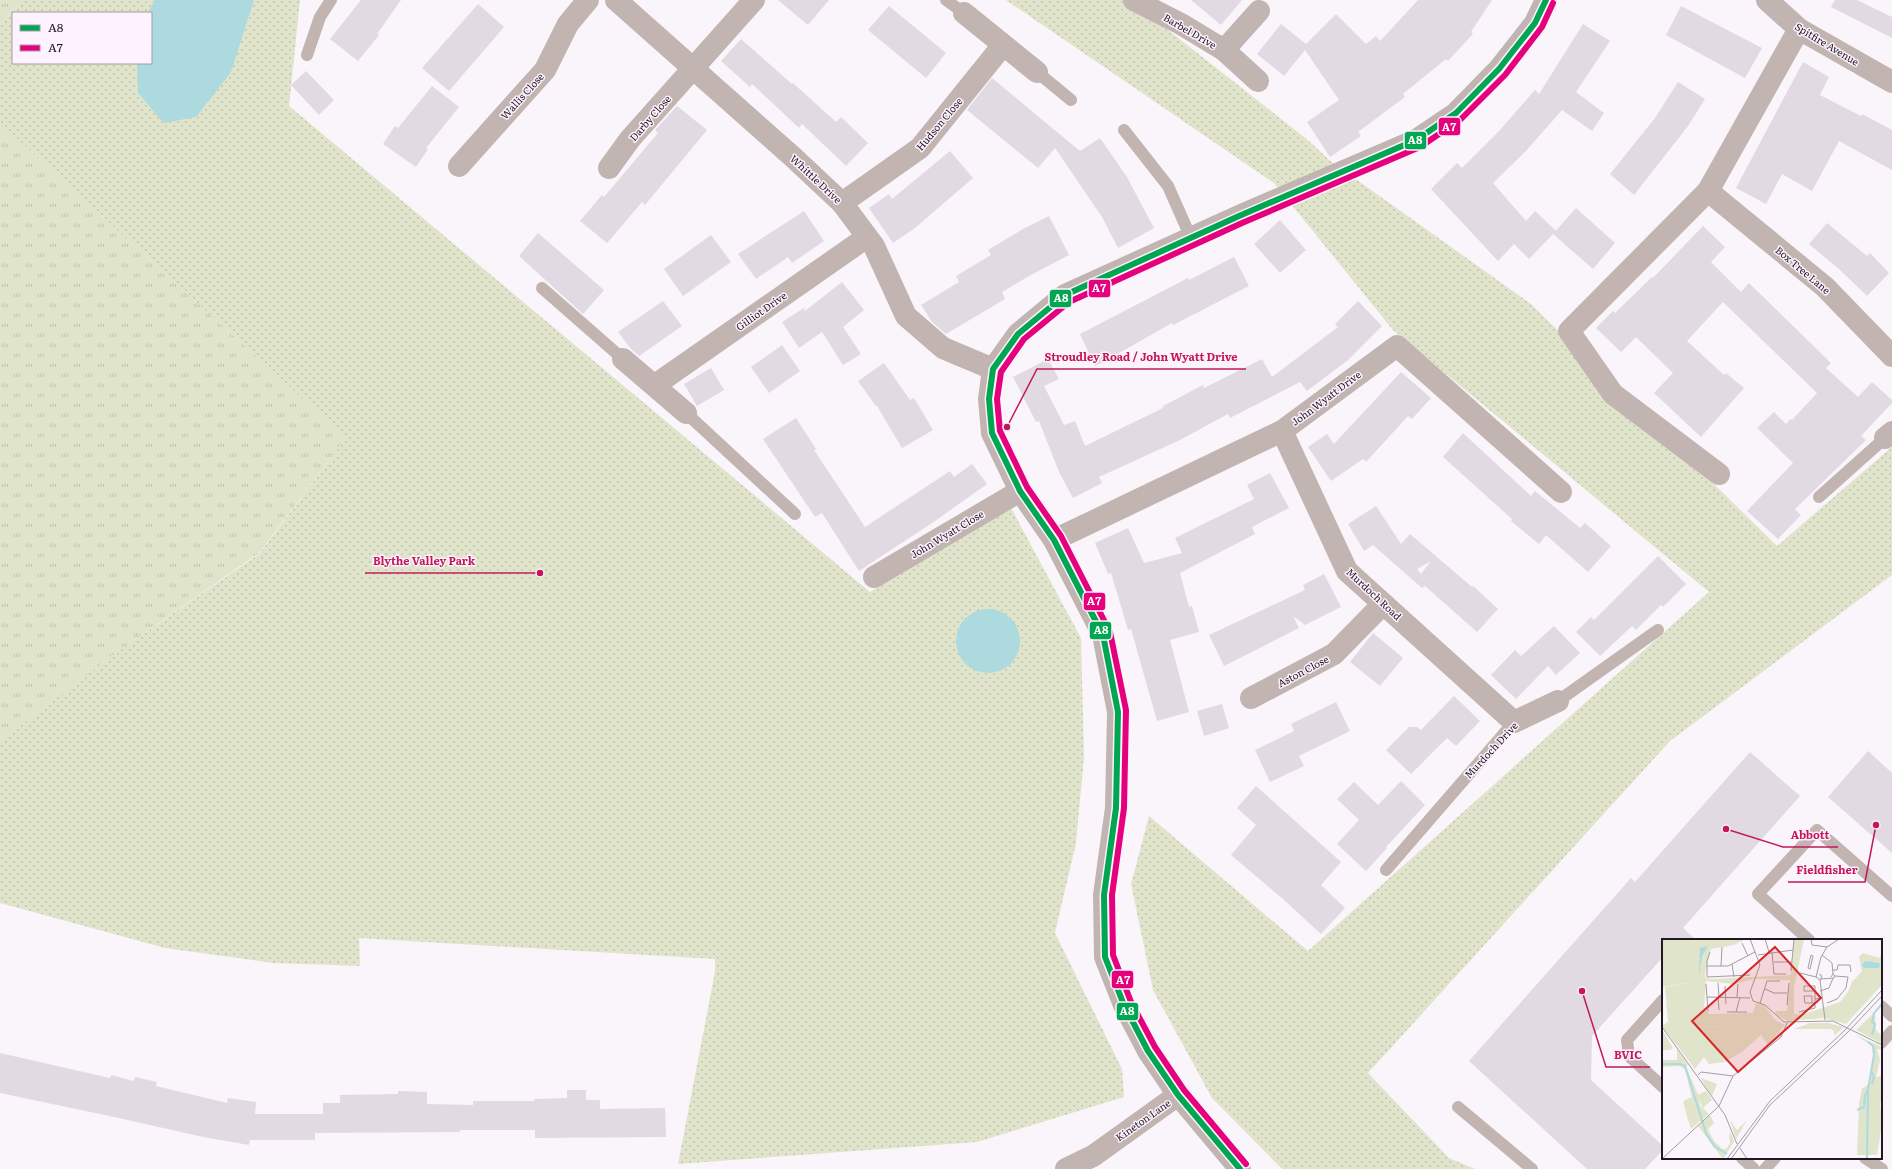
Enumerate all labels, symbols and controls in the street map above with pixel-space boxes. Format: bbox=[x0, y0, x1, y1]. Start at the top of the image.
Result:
street label: Barbel Drive bbox=[1161, 9, 1220, 52]
legend bbox=[12, 12, 152, 64]
text: A8 bbox=[48, 18, 64, 36]
street label: Spitfire Avenue bbox=[1792, 18, 1862, 69]
text: A7 bbox=[48, 38, 63, 56]
street label: Wallis Close bbox=[497, 69, 547, 122]
street label: Darby Close bbox=[625, 91, 674, 144]
street label: Hudson Close bbox=[912, 94, 965, 153]
line badge: A7 bbox=[1438, 117, 1461, 136]
text: A7 bbox=[1442, 118, 1456, 134]
line badge: A8 bbox=[1404, 131, 1427, 150]
text: A8 bbox=[1408, 131, 1423, 147]
street label: Whittle Drive bbox=[787, 151, 845, 206]
street label: Box Tree Lane bbox=[1773, 242, 1834, 297]
line badge: A7 bbox=[1088, 279, 1111, 298]
text: A7 bbox=[1092, 279, 1106, 295]
street label: Gilliot Drive bbox=[732, 288, 789, 334]
line badge: A8 bbox=[1049, 289, 1072, 308]
text: A8 bbox=[1054, 289, 1069, 305]
callout: Stroudley Road / John Wyatt Drive bbox=[1037, 346, 1246, 369]
text: Stroudley Road / John Wyatt Drive bbox=[1045, 348, 1237, 364]
street label: John Wyatt Drive bbox=[1288, 366, 1364, 429]
street label: John Wyatt Close bbox=[907, 506, 986, 561]
callout: Blythe Valley Park bbox=[365, 550, 483, 573]
text: Blythe Valley Park bbox=[373, 552, 476, 568]
street label: Murdoch Road bbox=[1344, 564, 1405, 623]
line badge: A7 bbox=[1083, 592, 1106, 611]
text: A7 bbox=[1087, 592, 1101, 608]
line badge: A8 bbox=[1089, 621, 1112, 640]
text: A8 bbox=[1094, 621, 1109, 637]
street label: Aston Close bbox=[1275, 651, 1331, 690]
street label: Murdoch Drive bbox=[1461, 718, 1521, 781]
callout: Abbott bbox=[1783, 824, 1838, 847]
text: Abbott bbox=[1791, 826, 1829, 842]
callout: Fieldfisher bbox=[1788, 859, 1865, 882]
text: Fieldfisher bbox=[1796, 861, 1858, 877]
inset map bbox=[1662, 939, 1882, 1159]
line badge: A7 bbox=[1111, 970, 1134, 989]
text: A7 bbox=[1116, 971, 1130, 987]
line badge: A8 bbox=[1116, 1002, 1139, 1021]
text: A8 bbox=[1120, 1002, 1135, 1018]
callout: BVIC bbox=[1606, 1044, 1650, 1067]
text: BVIC bbox=[1614, 1046, 1642, 1062]
street label: Kineton Lane bbox=[1112, 1095, 1173, 1144]

